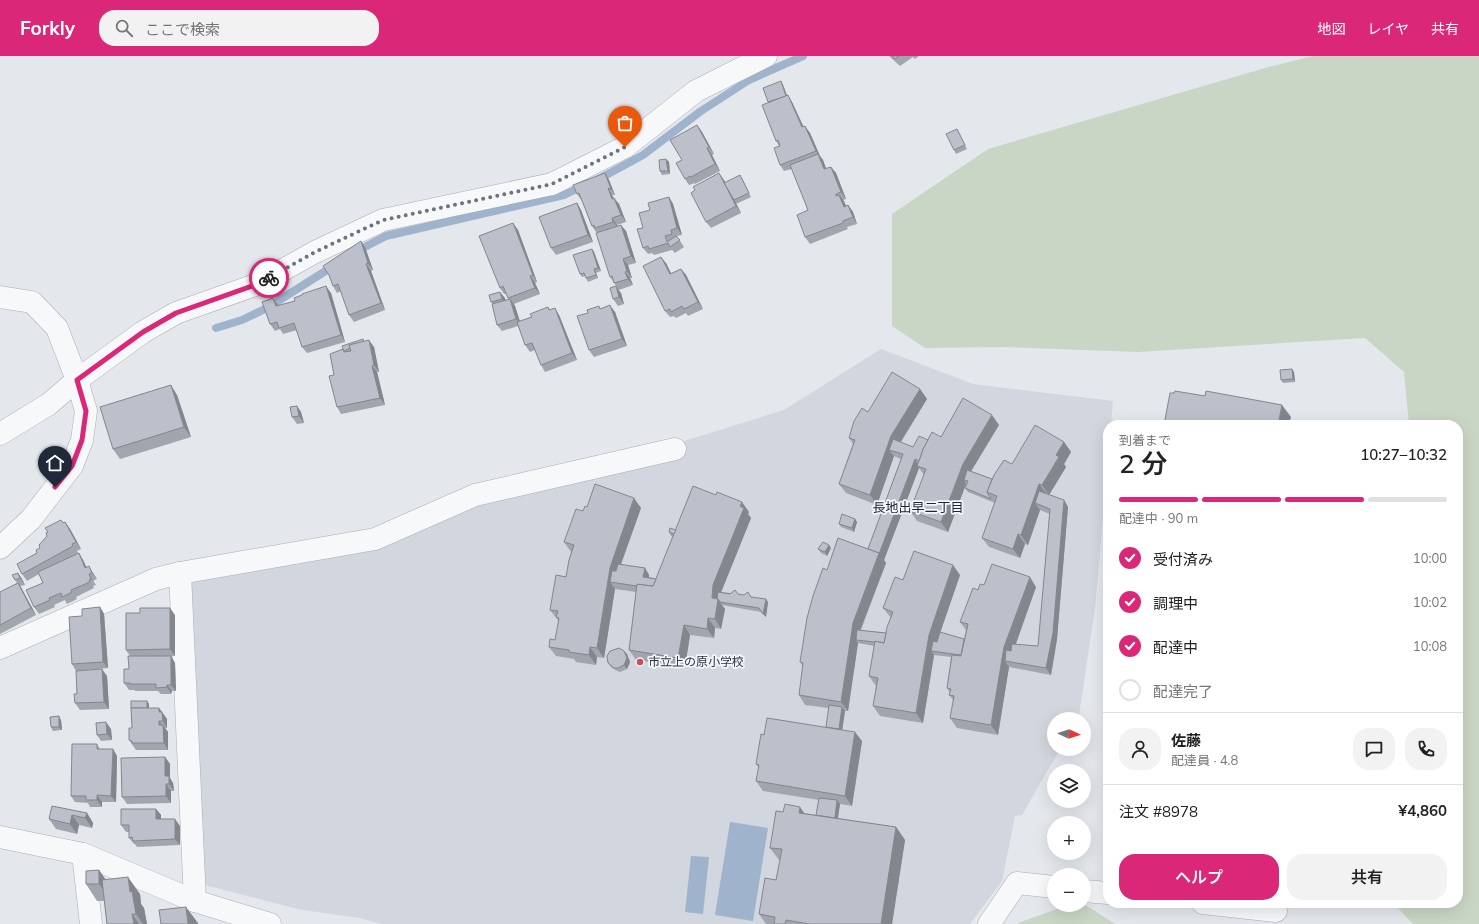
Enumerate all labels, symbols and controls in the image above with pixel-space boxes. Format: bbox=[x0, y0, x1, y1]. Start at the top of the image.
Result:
search box bbox=[99, 10, 379, 46]
text: Forkly bbox=[20, 16, 75, 40]
icon: search bbox=[113, 17, 135, 39]
text: ここで検索 bbox=[145, 20, 220, 39]
text: 地図 bbox=[1317, 20, 1345, 38]
text: レイヤ bbox=[1367, 20, 1409, 38]
text: 共有 bbox=[1431, 20, 1459, 38]
pin bbox=[608, 106, 642, 147]
icon: bag bbox=[614, 112, 636, 134]
courier bbox=[249, 258, 289, 298]
icon: bike bbox=[258, 267, 280, 289]
text: 到着まで bbox=[1119, 432, 1171, 448]
text: 10:27–10:32 bbox=[1360, 445, 1447, 464]
pin bbox=[38, 446, 72, 487]
text: 2 分 bbox=[1119, 447, 1168, 480]
icon: home bbox=[44, 452, 66, 474]
district label: 長地出早二丁目 bbox=[872, 499, 964, 515]
text: 配達中 · 90 m bbox=[1119, 510, 1198, 526]
icon: check bbox=[1119, 547, 1141, 569]
text: 受付済み bbox=[1153, 550, 1213, 569]
text: 10:00 bbox=[1413, 550, 1447, 566]
icon: check bbox=[1119, 591, 1141, 613]
text: 調理中 bbox=[1153, 594, 1198, 613]
text: 10:02 bbox=[1413, 594, 1447, 610]
icon: check bbox=[1119, 635, 1141, 657]
text: 配達中 bbox=[1153, 638, 1198, 657]
text: 10:08 bbox=[1413, 638, 1447, 654]
place label: 市立上の原小学校 bbox=[648, 654, 744, 669]
marker: 市立上の原小学校 bbox=[635, 657, 645, 667]
text: 配達完了 bbox=[1153, 682, 1213, 701]
north arrow bbox=[1047, 712, 1091, 756]
map controls bbox=[1047, 712, 1091, 912]
button: person bbox=[1119, 728, 1161, 770]
button: chat bbox=[1353, 728, 1395, 770]
button: phone bbox=[1405, 728, 1447, 770]
text: 佐藤 bbox=[1171, 731, 1201, 750]
text: 配達員 · 4.8 bbox=[1171, 752, 1238, 768]
button: layers bbox=[1047, 764, 1091, 808]
text: ¥4,860 bbox=[1398, 801, 1447, 820]
text: 注文 #8978 bbox=[1119, 802, 1198, 821]
button: + bbox=[1047, 816, 1091, 860]
button: ヘルプ bbox=[1119, 854, 1279, 900]
button: 共有 bbox=[1287, 854, 1447, 900]
button: − bbox=[1047, 868, 1091, 912]

